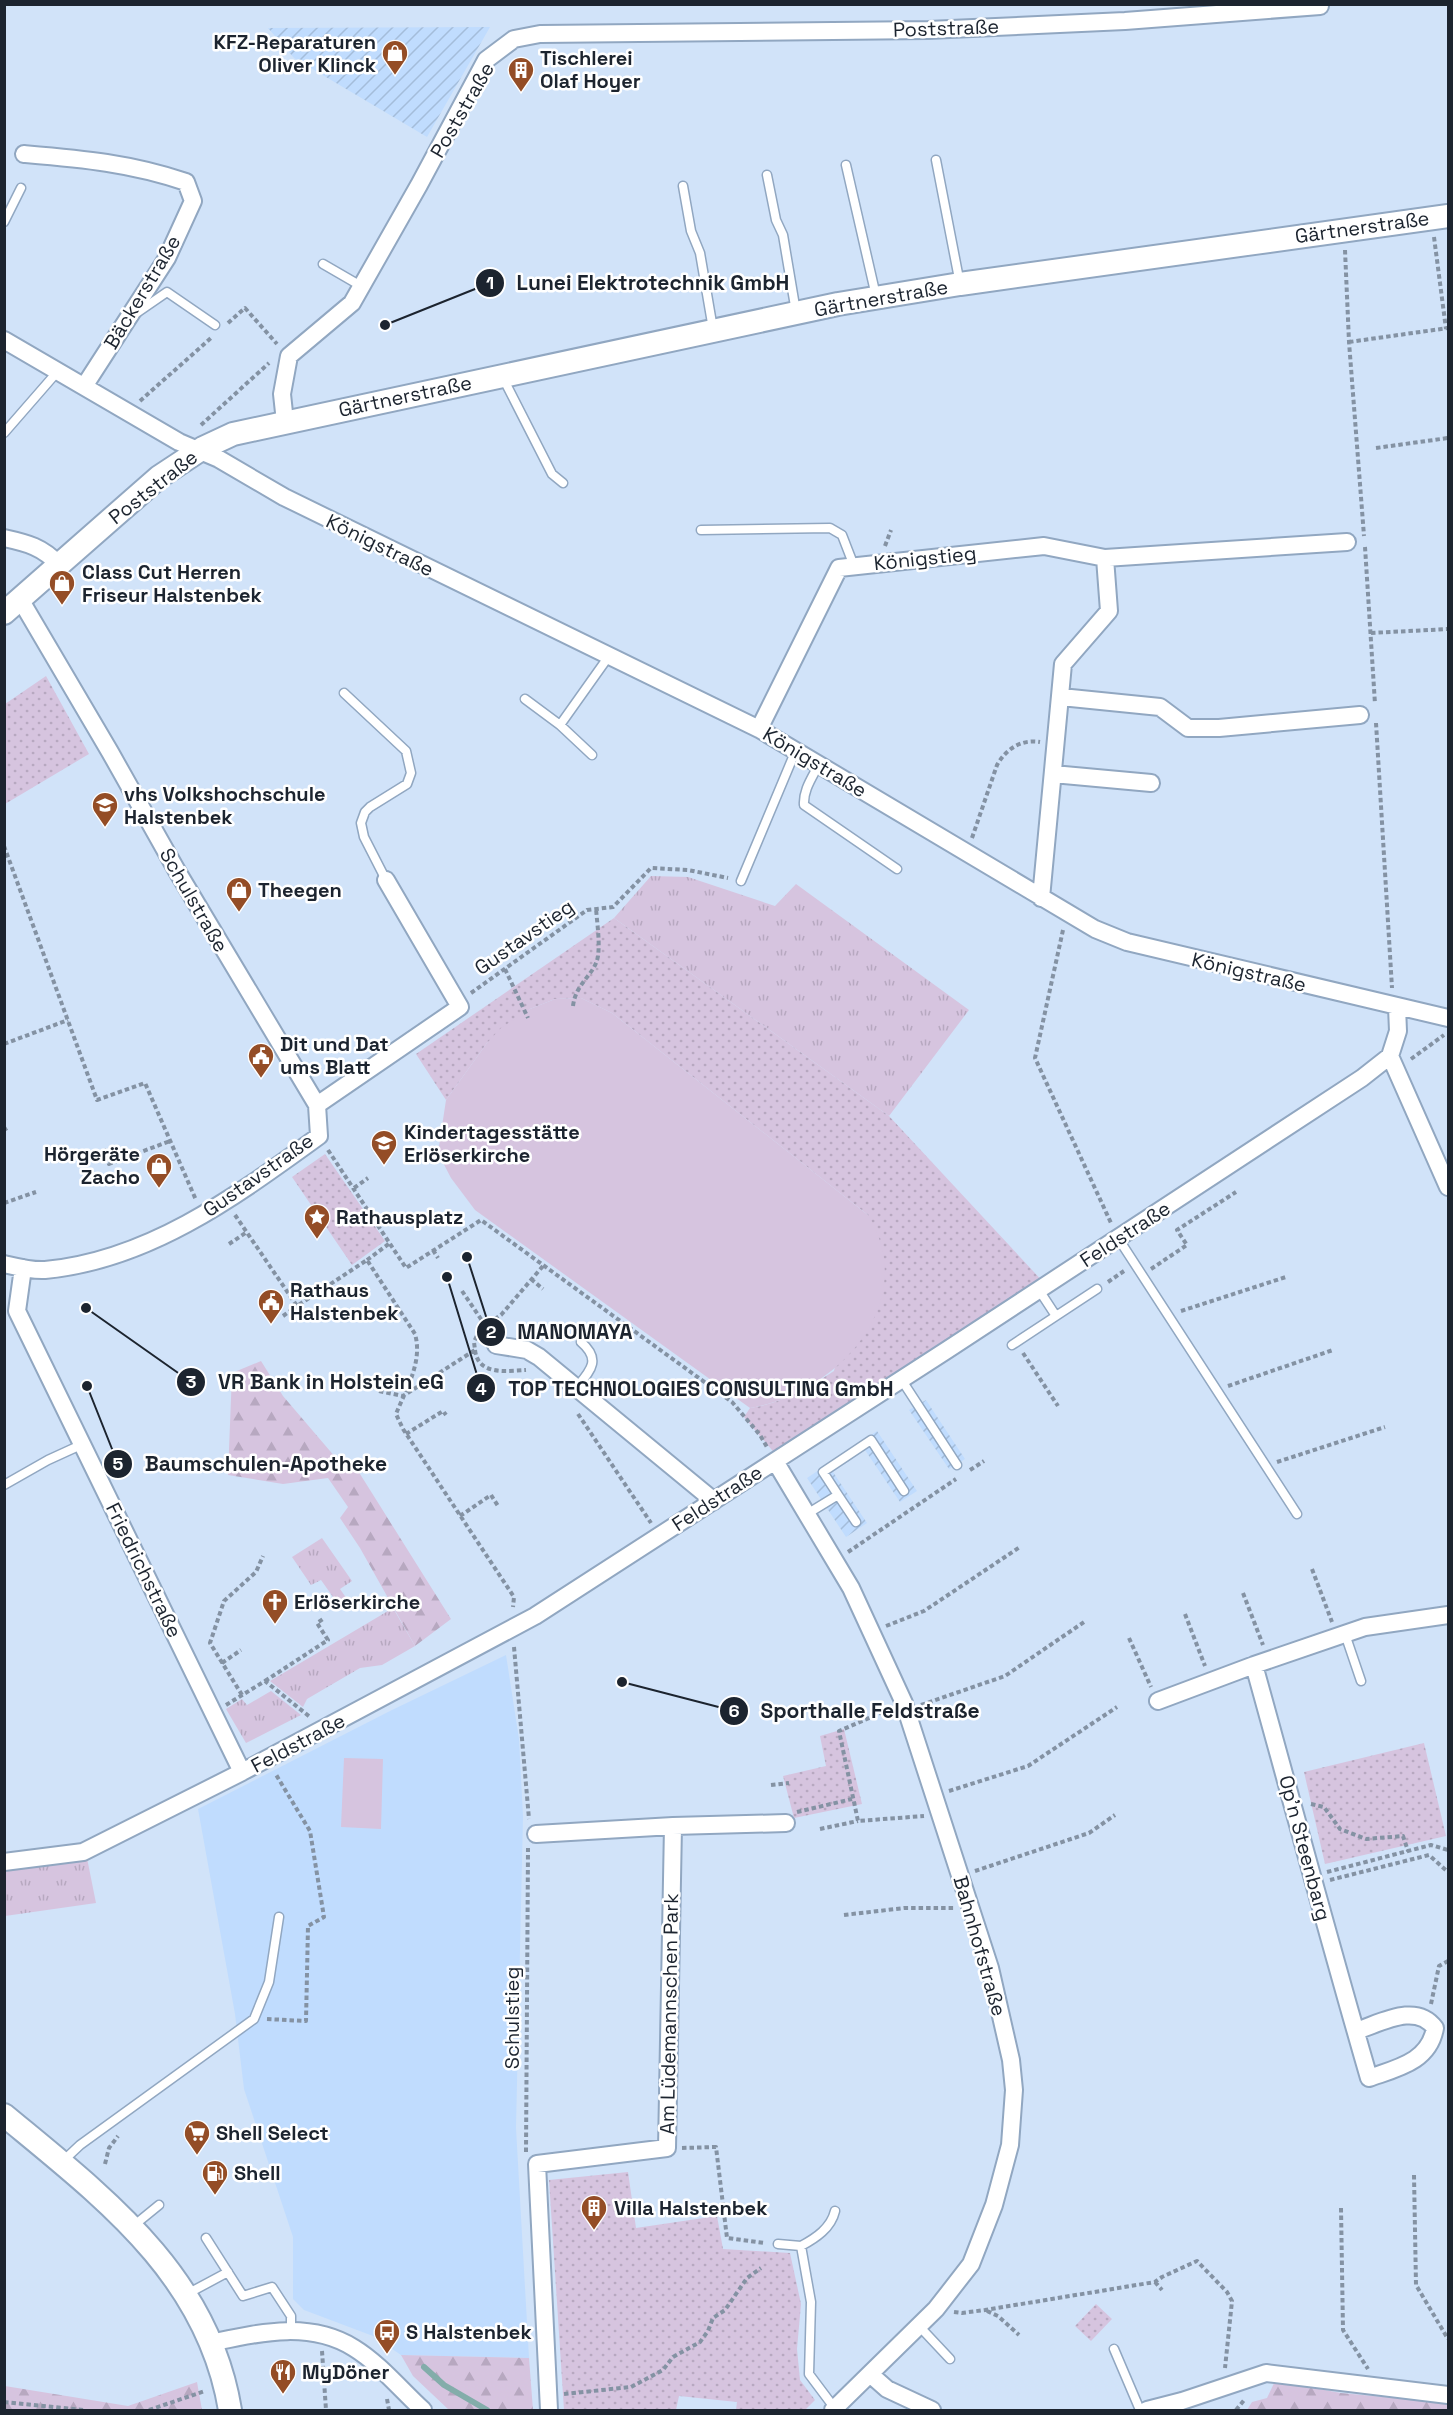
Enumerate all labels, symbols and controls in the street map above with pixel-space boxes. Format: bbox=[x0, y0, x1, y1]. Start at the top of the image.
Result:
street label: Poststraße bbox=[892, 13, 1000, 43]
place label: KFZ-Reparaturen Oliver Klinck bbox=[213, 29, 376, 78]
shop icon: KFZ-Reparaturen Oliver Klinck bbox=[380, 38, 410, 76]
place label: Tischlerei Olaf Hoyer bbox=[540, 45, 641, 94]
building icon: Tischlerei Olaf Hoyer bbox=[506, 55, 536, 93]
street label: Poststraße bbox=[424, 58, 500, 162]
street label: Gärtnerstraße bbox=[1293, 205, 1431, 249]
street label: Bäckerstraße bbox=[98, 230, 186, 354]
callout: Lunei Elektrotechnik GmbH bbox=[475, 263, 801, 302]
text: Lunei Elektrotechnik GmbH bbox=[517, 269, 789, 296]
text: 1 bbox=[486, 271, 494, 294]
street label: Gärtnerstraße bbox=[812, 273, 950, 323]
street label: Gärtnerstraße bbox=[336, 369, 474, 423]
street label: Poststraße bbox=[103, 444, 203, 530]
street label: Königstraße bbox=[322, 508, 438, 582]
street label: Königstieg bbox=[872, 540, 978, 576]
place label: Class Cut Herren Friseur Halstenbek bbox=[82, 559, 262, 608]
shop icon: Class Cut Herren Friseur Halstenbek bbox=[47, 568, 77, 606]
street label: Königstraße bbox=[758, 721, 872, 803]
place label: vhs Volkshochschule Halstenbek bbox=[124, 781, 326, 830]
school or university icon: vhs Volkshochschule Halstenbek bbox=[90, 790, 120, 828]
street label: Schulstraße bbox=[154, 843, 234, 957]
shop icon: Theegen bbox=[224, 875, 254, 913]
place label: Theegen bbox=[258, 877, 342, 903]
street label: Gustavstieg bbox=[469, 893, 579, 981]
street label: Königstraße bbox=[1189, 946, 1309, 998]
place label: Dit und Dat ums Blatt bbox=[280, 1031, 389, 1080]
public building icon: Dit und Dat ums Blatt bbox=[246, 1041, 276, 1079]
place label: Kindertagesstätte Erlöserkirche bbox=[404, 1119, 580, 1168]
street label: Gustavstraße bbox=[198, 1127, 318, 1223]
school or university icon: Kindertagesstätte Erlöserkirche bbox=[369, 1128, 399, 1166]
place label: Hörgeräte Zacho bbox=[44, 1141, 140, 1190]
shop icon: Hörgeräte Zacho bbox=[144, 1151, 174, 1189]
street label: Feldstraße bbox=[1075, 1195, 1175, 1273]
place icon: Rathausplatz bbox=[302, 1202, 332, 1240]
place label: Rathausplatz bbox=[336, 1204, 463, 1230]
place label: Rathaus Halstenbek bbox=[290, 1277, 398, 1326]
public building icon: Rathaus Halstenbek bbox=[256, 1287, 286, 1325]
callout: MANOMAYA bbox=[476, 1312, 645, 1351]
text: MANOMAYA bbox=[517, 1318, 633, 1345]
text: 2 bbox=[486, 1320, 497, 1343]
callout: VR Bank in Holstein eG bbox=[176, 1362, 456, 1401]
text: VR Bank in Holstein eG bbox=[218, 1368, 444, 1395]
callout: TOP TECHNOLOGIES CONSULTING GmbH bbox=[466, 1369, 906, 1408]
text: 3 bbox=[186, 1370, 197, 1393]
text: TOP TECHNOLOGIES CONSULTING GmbH bbox=[508, 1375, 894, 1402]
text: 4 bbox=[475, 1377, 487, 1400]
callout: Baumschulen-Apotheke bbox=[103, 1444, 399, 1483]
text: Baumschulen-Apotheke bbox=[145, 1450, 387, 1477]
text: 5 bbox=[113, 1452, 124, 1475]
street label: Feldstraße bbox=[667, 1459, 767, 1537]
street label: Friedrichstraße bbox=[100, 1498, 188, 1642]
church icon: Erlöserkirche bbox=[260, 1587, 290, 1625]
place label: Erlöserkirche bbox=[294, 1589, 420, 1615]
callout: Sporthalle Feldstraße bbox=[719, 1691, 992, 1730]
text: Sporthalle Feldstraße bbox=[760, 1697, 980, 1724]
text: 6 bbox=[728, 1699, 740, 1722]
street label: Feldstraße bbox=[246, 1707, 350, 1779]
street label: Op'n Steenbarg bbox=[1273, 1772, 1337, 1924]
street label: Bahnhofstraße bbox=[948, 1873, 1012, 2019]
street label: Am Lüdemannschen Park bbox=[654, 1893, 684, 2135]
street label: Schulstieg bbox=[499, 1967, 525, 2069]
supermarket icon: Shell Select bbox=[182, 2118, 212, 2156]
place label: Shell Select bbox=[216, 2120, 329, 2146]
fuel station icon: Shell bbox=[200, 2158, 230, 2196]
place label: Shell bbox=[234, 2160, 281, 2186]
building icon: Villa Halstenbek bbox=[579, 2193, 609, 2231]
place label: Villa Halstenbek bbox=[614, 2195, 767, 2221]
bus stop icon: S Halstenbek bbox=[372, 2317, 402, 2355]
place label: S Halstenbek bbox=[406, 2319, 532, 2345]
restaurant icon: MyDöner bbox=[268, 2357, 298, 2395]
place label: MyDöner bbox=[302, 2359, 389, 2385]

